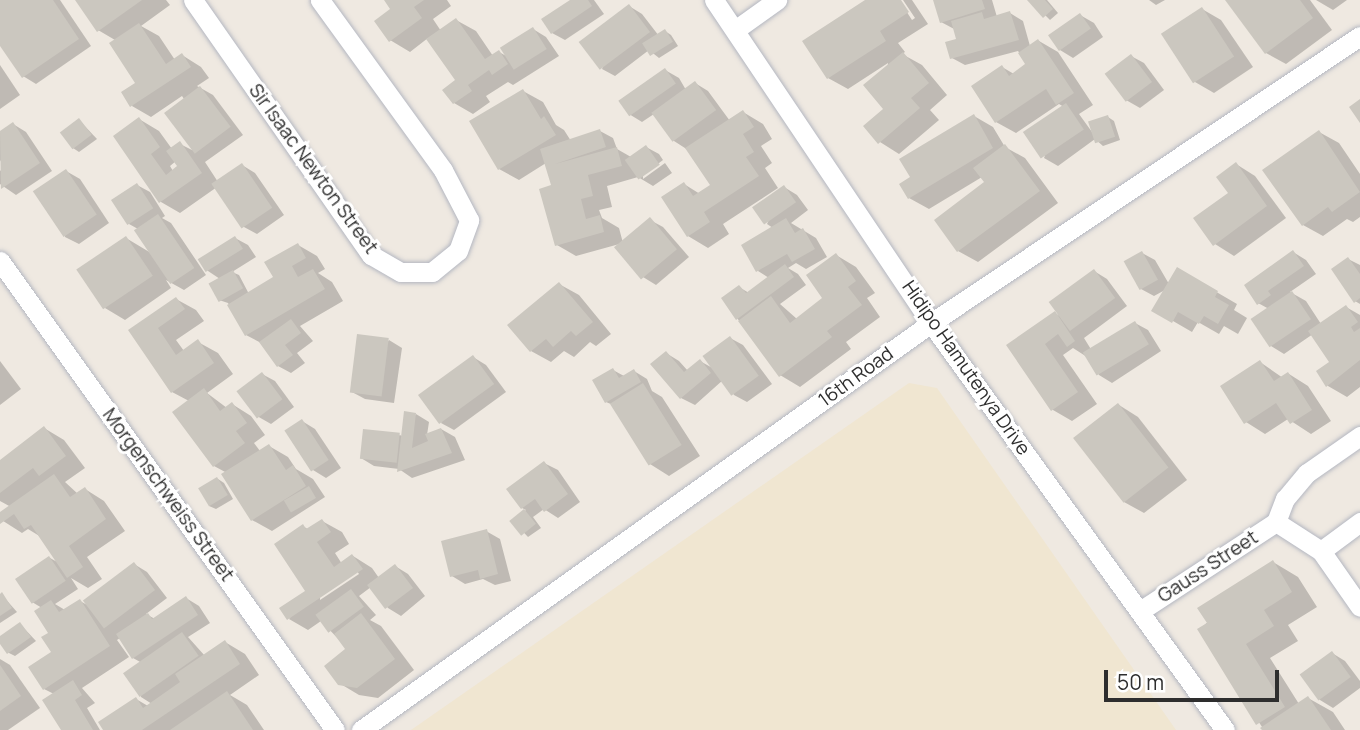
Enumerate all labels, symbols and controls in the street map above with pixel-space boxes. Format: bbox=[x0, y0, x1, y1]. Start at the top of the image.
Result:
street label: Sir Isaac Newton Street bbox=[244, 80, 382, 258]
street label: Hidipo Hamutenya Drive bbox=[897, 276, 1035, 460]
street label: 16th Road bbox=[814, 342, 898, 412]
street label: Morgenschweiss Street bbox=[98, 404, 238, 586]
street label: Gauss Street bbox=[1154, 526, 1262, 608]
scale bar bbox=[1108, 656, 1283, 700]
text: 50 m bbox=[1117, 668, 1164, 696]

